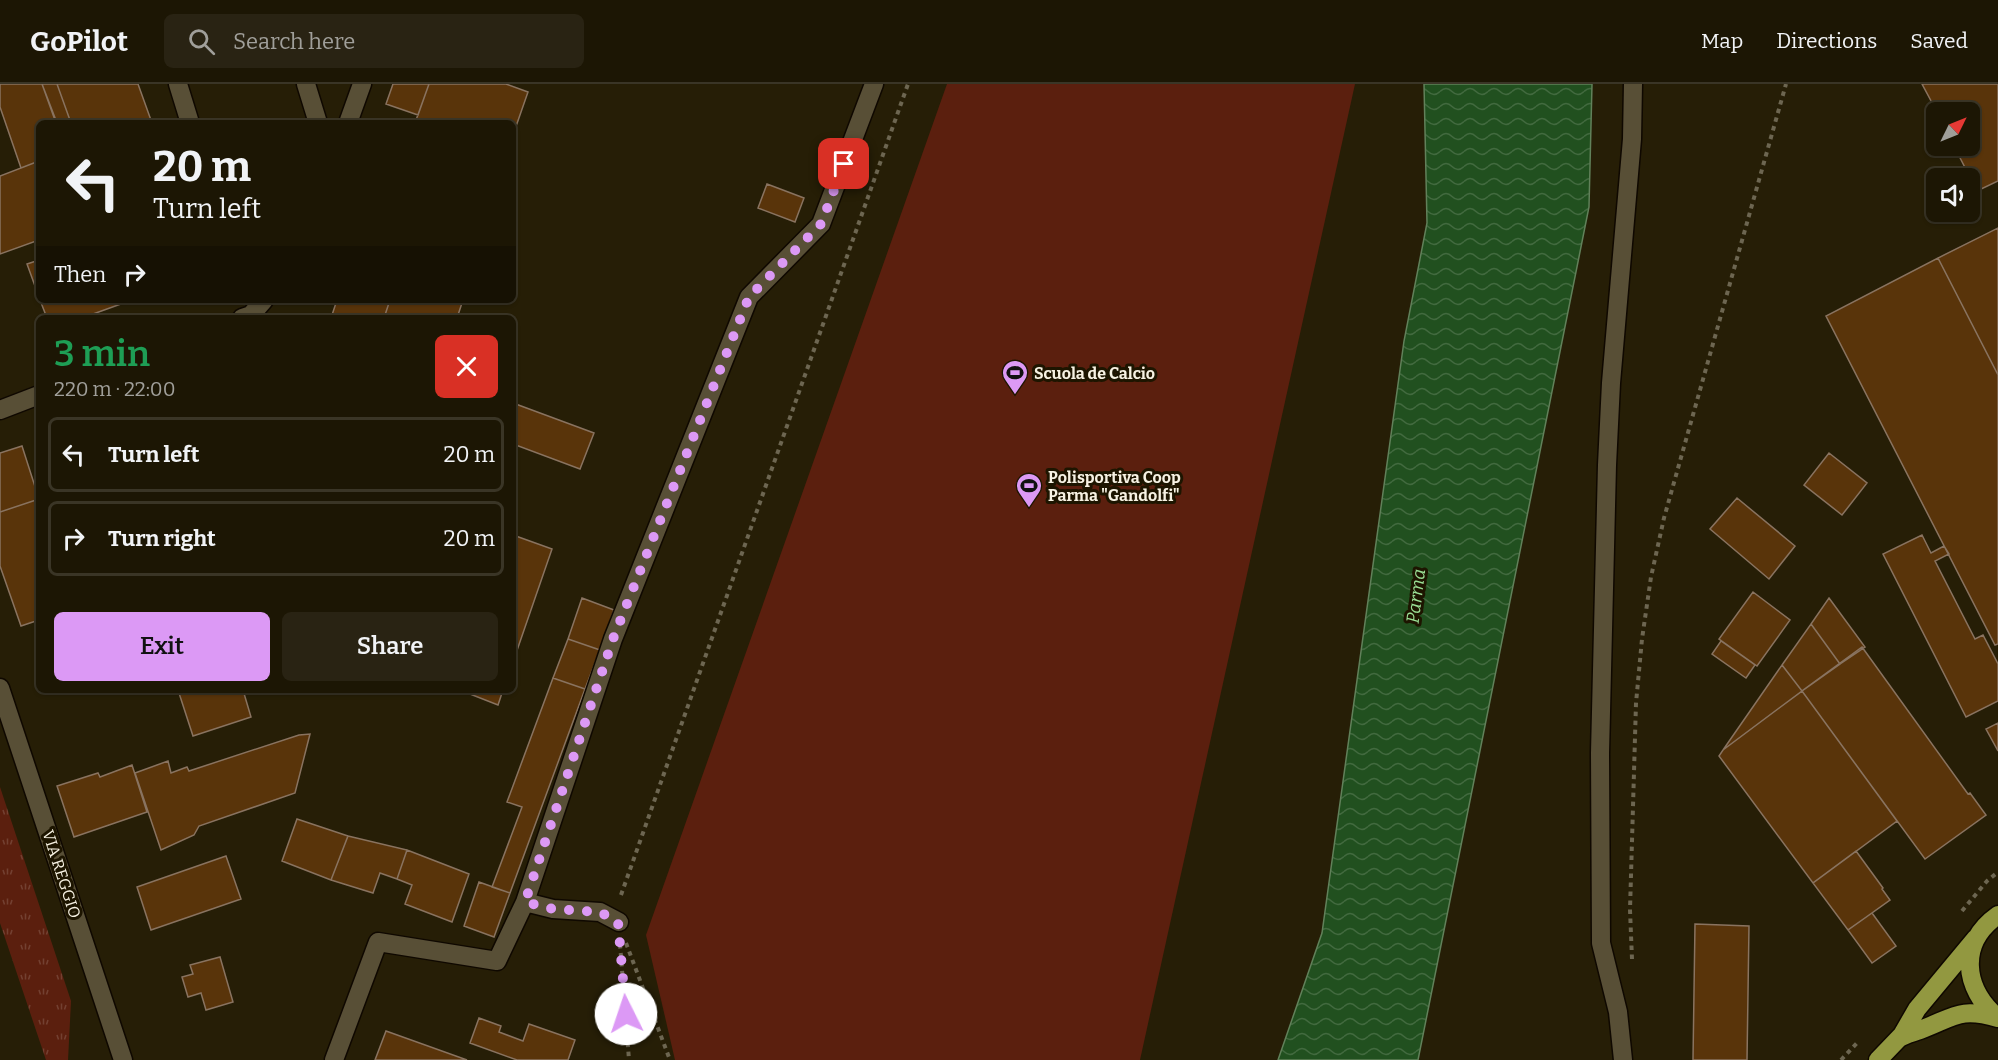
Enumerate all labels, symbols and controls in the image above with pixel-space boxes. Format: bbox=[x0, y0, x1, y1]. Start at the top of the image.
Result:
search box bbox=[164, 14, 584, 68]
text: GoPilot bbox=[30, 25, 128, 58]
icon: search bbox=[185, 25, 218, 58]
text: Search here bbox=[233, 28, 355, 55]
text: Map bbox=[1701, 28, 1743, 54]
text: Directions bbox=[1776, 28, 1877, 54]
text: Saved bbox=[1910, 28, 1968, 54]
north arrow bbox=[1926, 102, 1980, 156]
map controls bbox=[1926, 102, 1980, 222]
pin bbox=[818, 138, 869, 189]
text: 20 m bbox=[153, 142, 251, 192]
icon: left bbox=[54, 144, 132, 222]
icon: arrive bbox=[827, 147, 860, 180]
button: sound bbox=[1926, 168, 1980, 222]
text: Turn left bbox=[153, 193, 261, 225]
icon: right bbox=[118, 258, 151, 291]
text: Then bbox=[54, 261, 106, 288]
text: 3 min bbox=[54, 332, 150, 376]
button: close bbox=[435, 335, 498, 398]
sports icon: Scuola de Calcio bbox=[1000, 358, 1030, 396]
place label: Scuola de Calcio bbox=[1034, 364, 1155, 383]
text: 220 m · 22:00 bbox=[54, 377, 176, 401]
icon: left bbox=[57, 438, 90, 471]
text: Turn left bbox=[108, 441, 200, 468]
text: 20 m bbox=[444, 441, 495, 468]
place label: Polisportiva Coop Parma "Gandolfi" bbox=[1048, 468, 1181, 505]
sports icon: Polisportiva Coop Parma "Gandolfi" bbox=[1014, 471, 1044, 509]
icon: right bbox=[57, 522, 90, 555]
text: Turn right bbox=[108, 525, 216, 552]
text: 20 m bbox=[444, 525, 495, 552]
water label: Parma bbox=[1402, 567, 1430, 625]
button: Exit bbox=[54, 612, 270, 681]
button: Share bbox=[282, 612, 498, 681]
street label: VIA REGGIO bbox=[38, 828, 85, 921]
position arrow bbox=[594, 982, 658, 1046]

